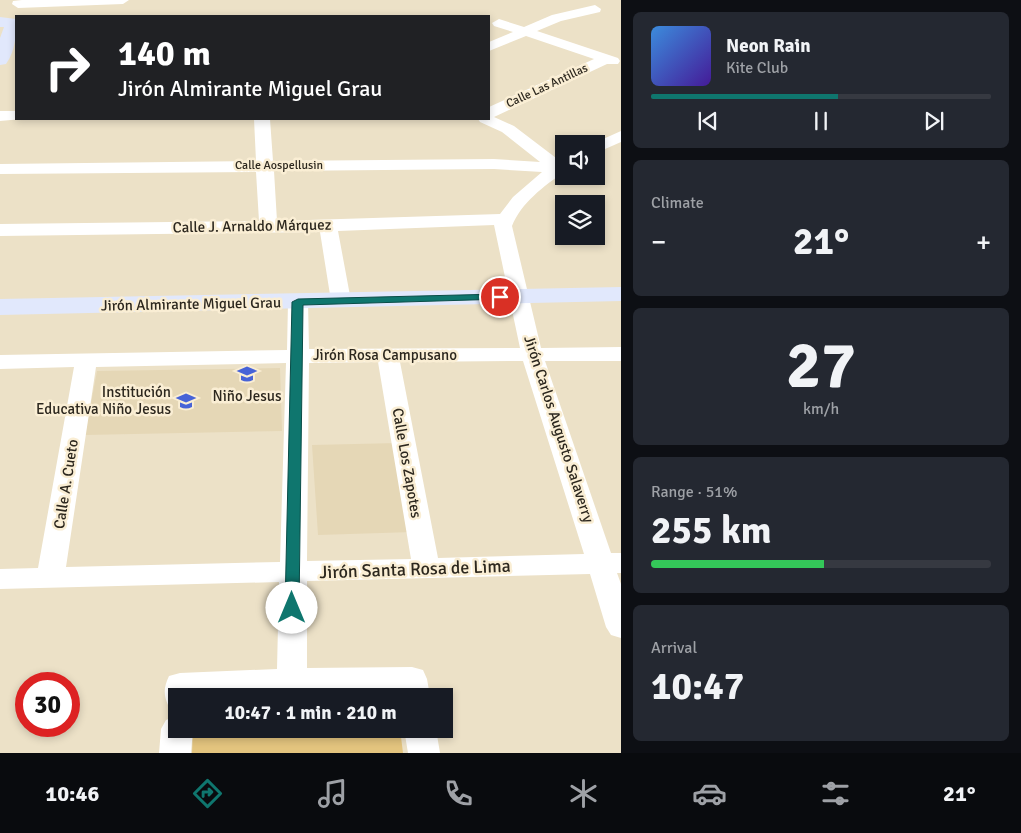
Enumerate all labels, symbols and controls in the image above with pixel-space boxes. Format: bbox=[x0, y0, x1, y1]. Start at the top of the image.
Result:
text: 140 m bbox=[118, 32, 211, 75]
text: Neon Rain bbox=[726, 34, 811, 58]
icon: right bbox=[35, 35, 100, 100]
text: Kite Club bbox=[726, 58, 788, 78]
street label: Calle Las Antillas bbox=[504, 60, 590, 112]
text: Jirón Almirante Miguel Grau bbox=[118, 75, 382, 102]
icon: previous bbox=[694, 107, 722, 135]
icon: pause bbox=[807, 107, 835, 135]
icon: next bbox=[920, 107, 948, 135]
map controls bbox=[555, 135, 605, 245]
button: sound bbox=[555, 135, 605, 185]
street label: Calle Aospellusin bbox=[235, 158, 323, 173]
text: Climate bbox=[651, 193, 704, 213]
button: layers bbox=[555, 195, 605, 245]
street label: Calle J. Arnaldo Márquez bbox=[172, 216, 332, 236]
text: 21° bbox=[793, 218, 849, 265]
text: − bbox=[651, 225, 666, 259]
text: + bbox=[976, 225, 991, 259]
pin bbox=[479, 276, 521, 318]
icon: arrive bbox=[486, 283, 514, 311]
street label: Jirón Almirante Miguel Grau bbox=[101, 293, 281, 315]
text: 27 bbox=[786, 326, 856, 406]
street label: Jirón Carlos Augusto Salaverry bbox=[520, 333, 598, 525]
street label: Jirón Rosa Campusano bbox=[313, 346, 457, 364]
school or university icon: Niño Jesus bbox=[236, 363, 258, 385]
place label: Institución Educativa Niño Jesus bbox=[36, 383, 171, 418]
place label: Niño Jesus bbox=[212, 387, 282, 405]
school or university icon: Institución Educativa Niño Jesus bbox=[175, 390, 197, 412]
text: km/h bbox=[803, 399, 839, 419]
street label: Calle Los Zapotes bbox=[388, 406, 426, 520]
street label: Calle A. Cueto bbox=[50, 438, 82, 530]
text: Range · 51% bbox=[651, 482, 737, 502]
text: 255 km bbox=[651, 507, 772, 554]
street label: Jirón Santa Rosa de Lima bbox=[319, 555, 511, 583]
position arrow bbox=[265, 581, 317, 633]
text: Arrival bbox=[651, 638, 697, 658]
text: 10:47 bbox=[651, 663, 744, 710]
speed limit sign: 30 bbox=[15, 672, 80, 737]
text: 10:47 · 1 min · 210 m bbox=[224, 701, 397, 725]
icon: directions bbox=[190, 776, 225, 811]
icon: music bbox=[315, 776, 350, 811]
icon: phone bbox=[441, 776, 476, 811]
icon: climate bbox=[566, 776, 601, 811]
icon: car bbox=[692, 776, 727, 811]
icon: filters bbox=[818, 776, 853, 811]
text: 10:46 bbox=[45, 780, 99, 807]
text: 21° bbox=[943, 780, 976, 807]

